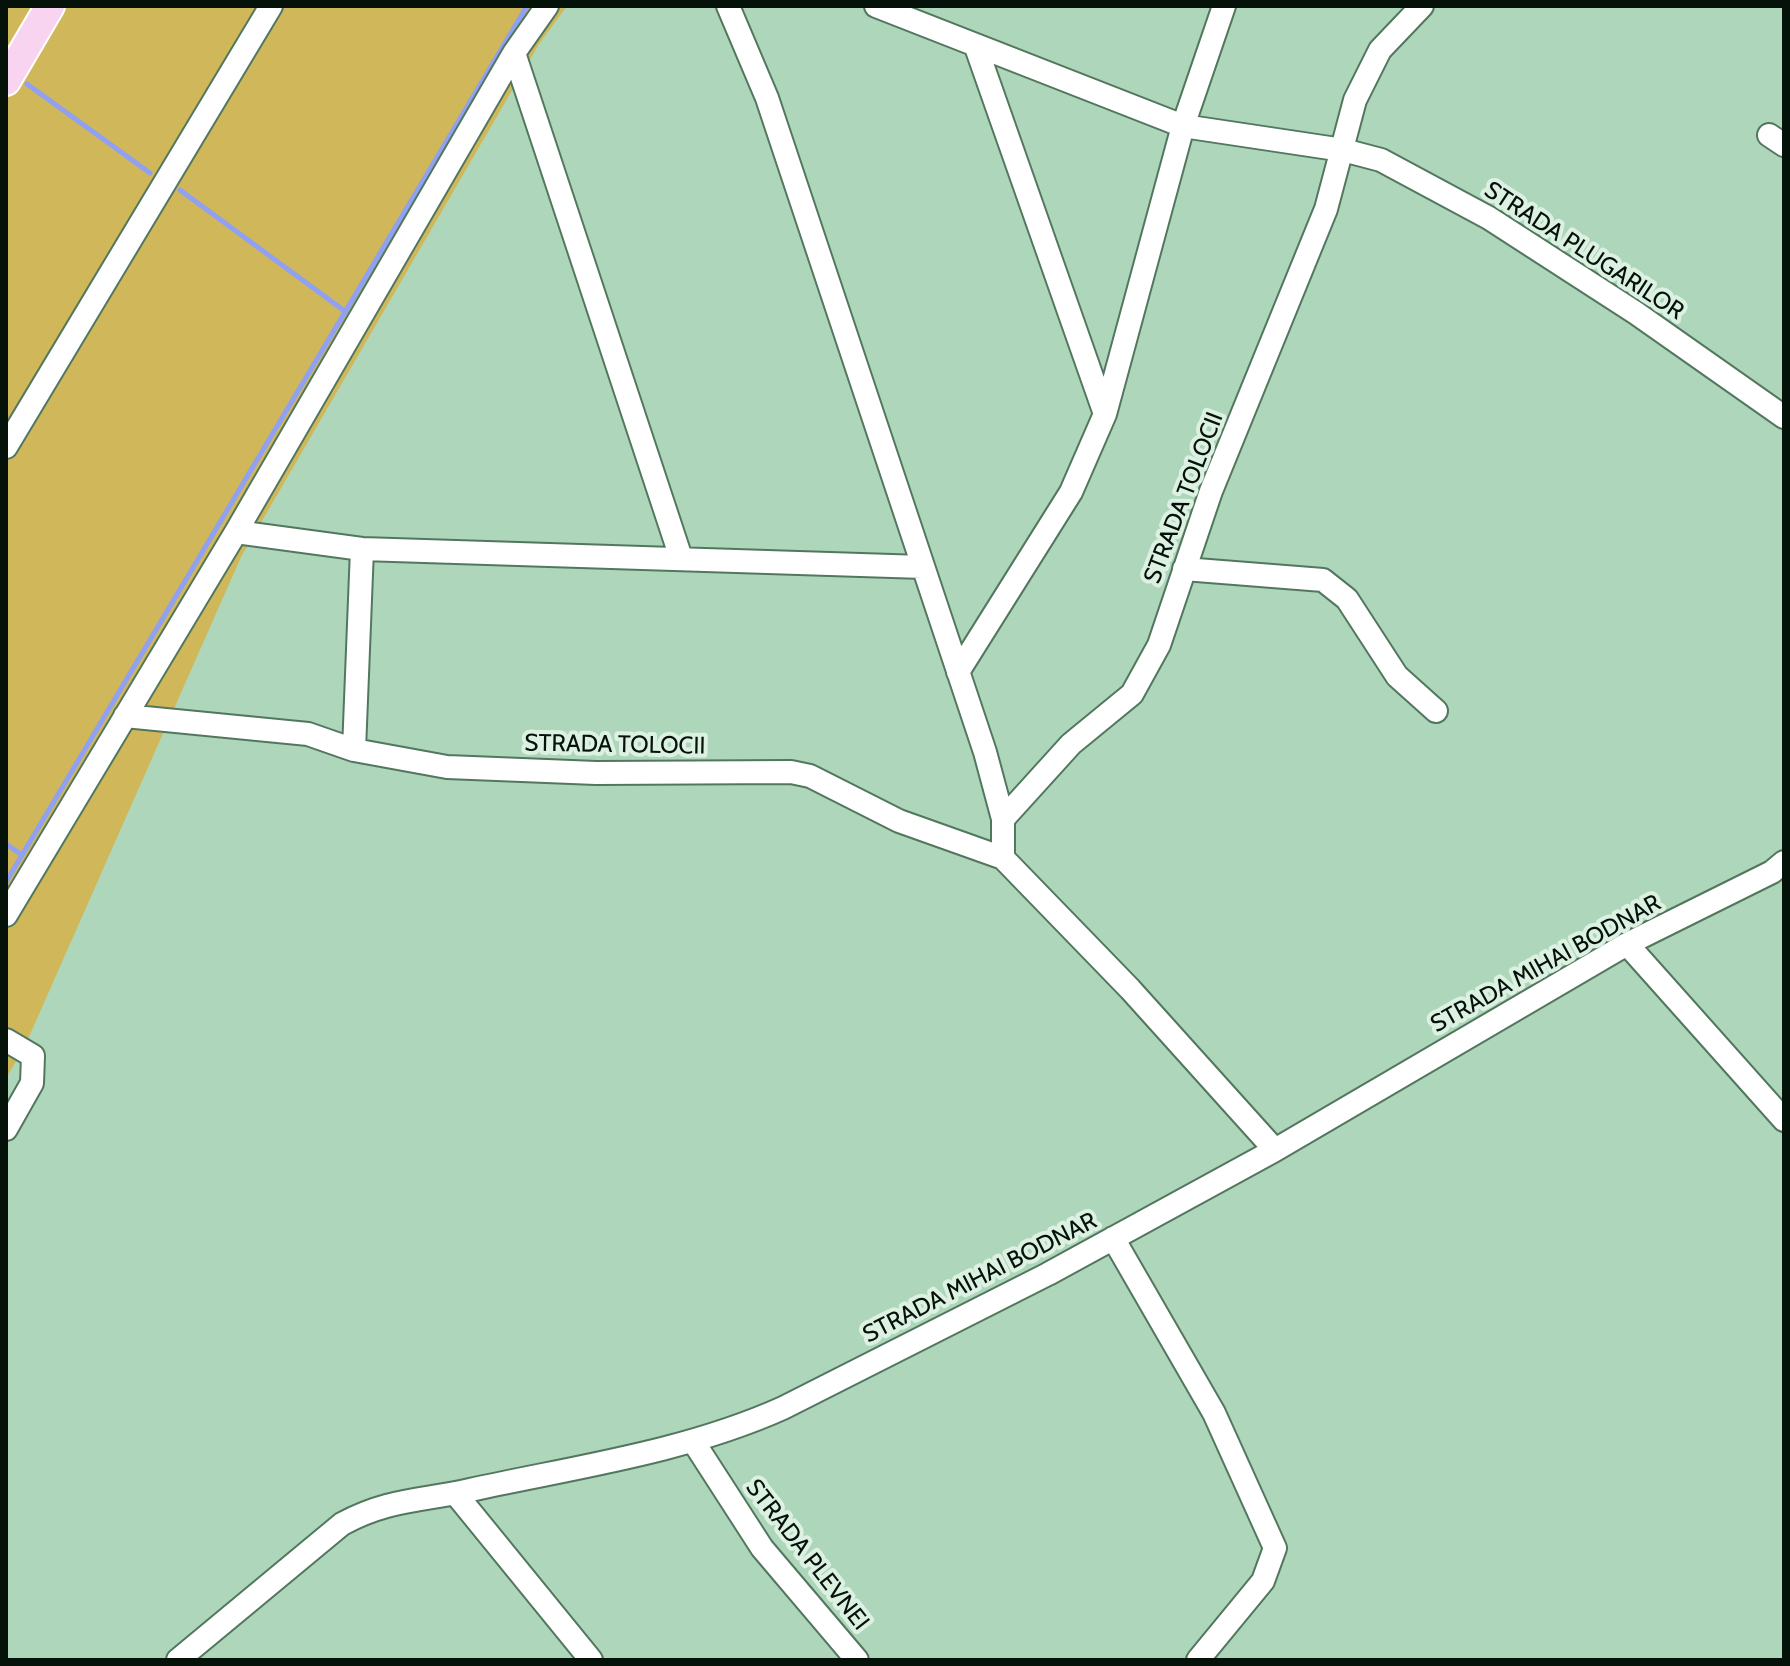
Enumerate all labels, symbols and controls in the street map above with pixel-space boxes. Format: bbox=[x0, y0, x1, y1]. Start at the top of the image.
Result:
street label: STRADA PLUGARILOR bbox=[1479, 176, 1689, 326]
street label: STRADA TOLOCII bbox=[1138, 408, 1230, 588]
street label: STRADA TOLOCII bbox=[524, 729, 706, 761]
street label: STRADA MIHAI BODNAR bbox=[1426, 889, 1666, 1039]
street label: STRADA MIHAI BODNAR bbox=[858, 1206, 1102, 1350]
street label: STRADA PLEVNEI bbox=[739, 1474, 875, 1636]

